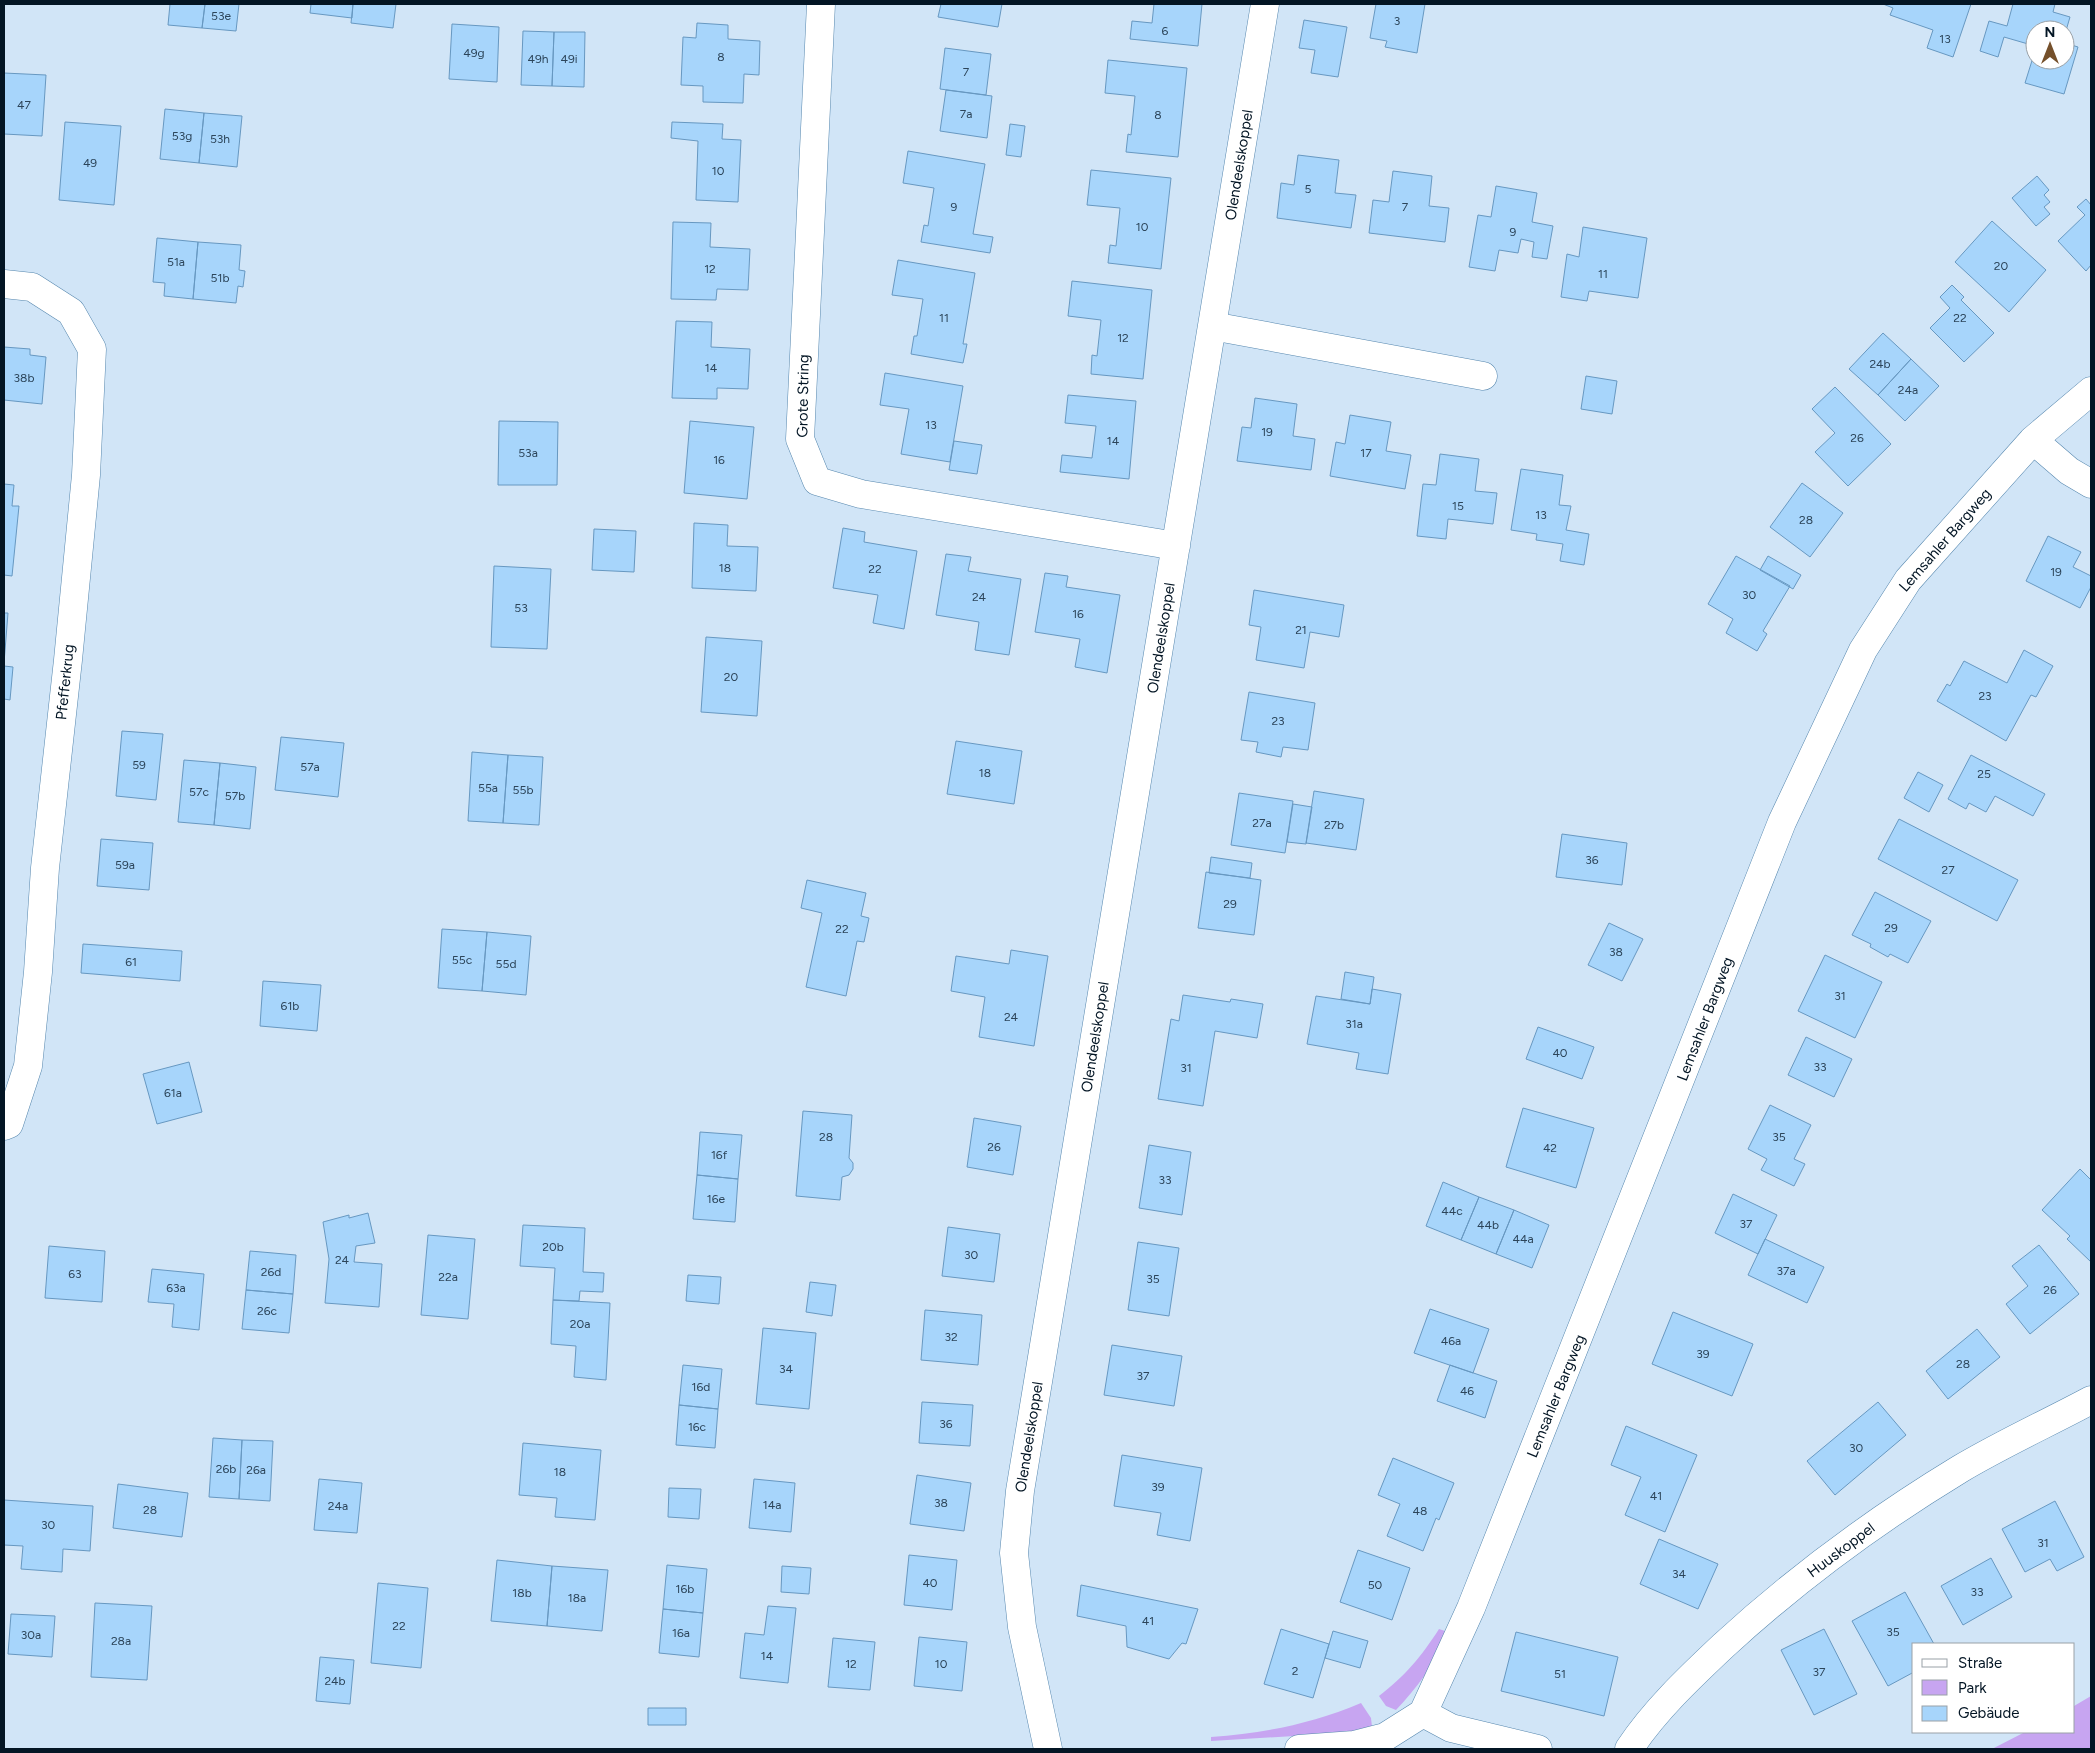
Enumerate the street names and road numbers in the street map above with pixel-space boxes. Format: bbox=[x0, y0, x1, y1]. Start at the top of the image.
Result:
street label: Olendeelskoppel bbox=[1221, 108, 1257, 222]
street label: Grote String bbox=[793, 354, 813, 438]
street label: Lemsahler Bargweg bbox=[1895, 485, 1995, 595]
street label: Olendeelskoppel bbox=[1143, 581, 1179, 695]
street label: Pfefferkrug bbox=[52, 643, 78, 721]
street label: Lemsahler Bargweg bbox=[1673, 954, 1737, 1084]
street label: Olendeelskoppel bbox=[1077, 980, 1113, 1094]
street label: Lemsahler Bargweg bbox=[1523, 1332, 1589, 1460]
street label: Olendeelskoppel bbox=[1011, 1380, 1047, 1494]
street label: Huuskoppel bbox=[1804, 1519, 1878, 1581]

